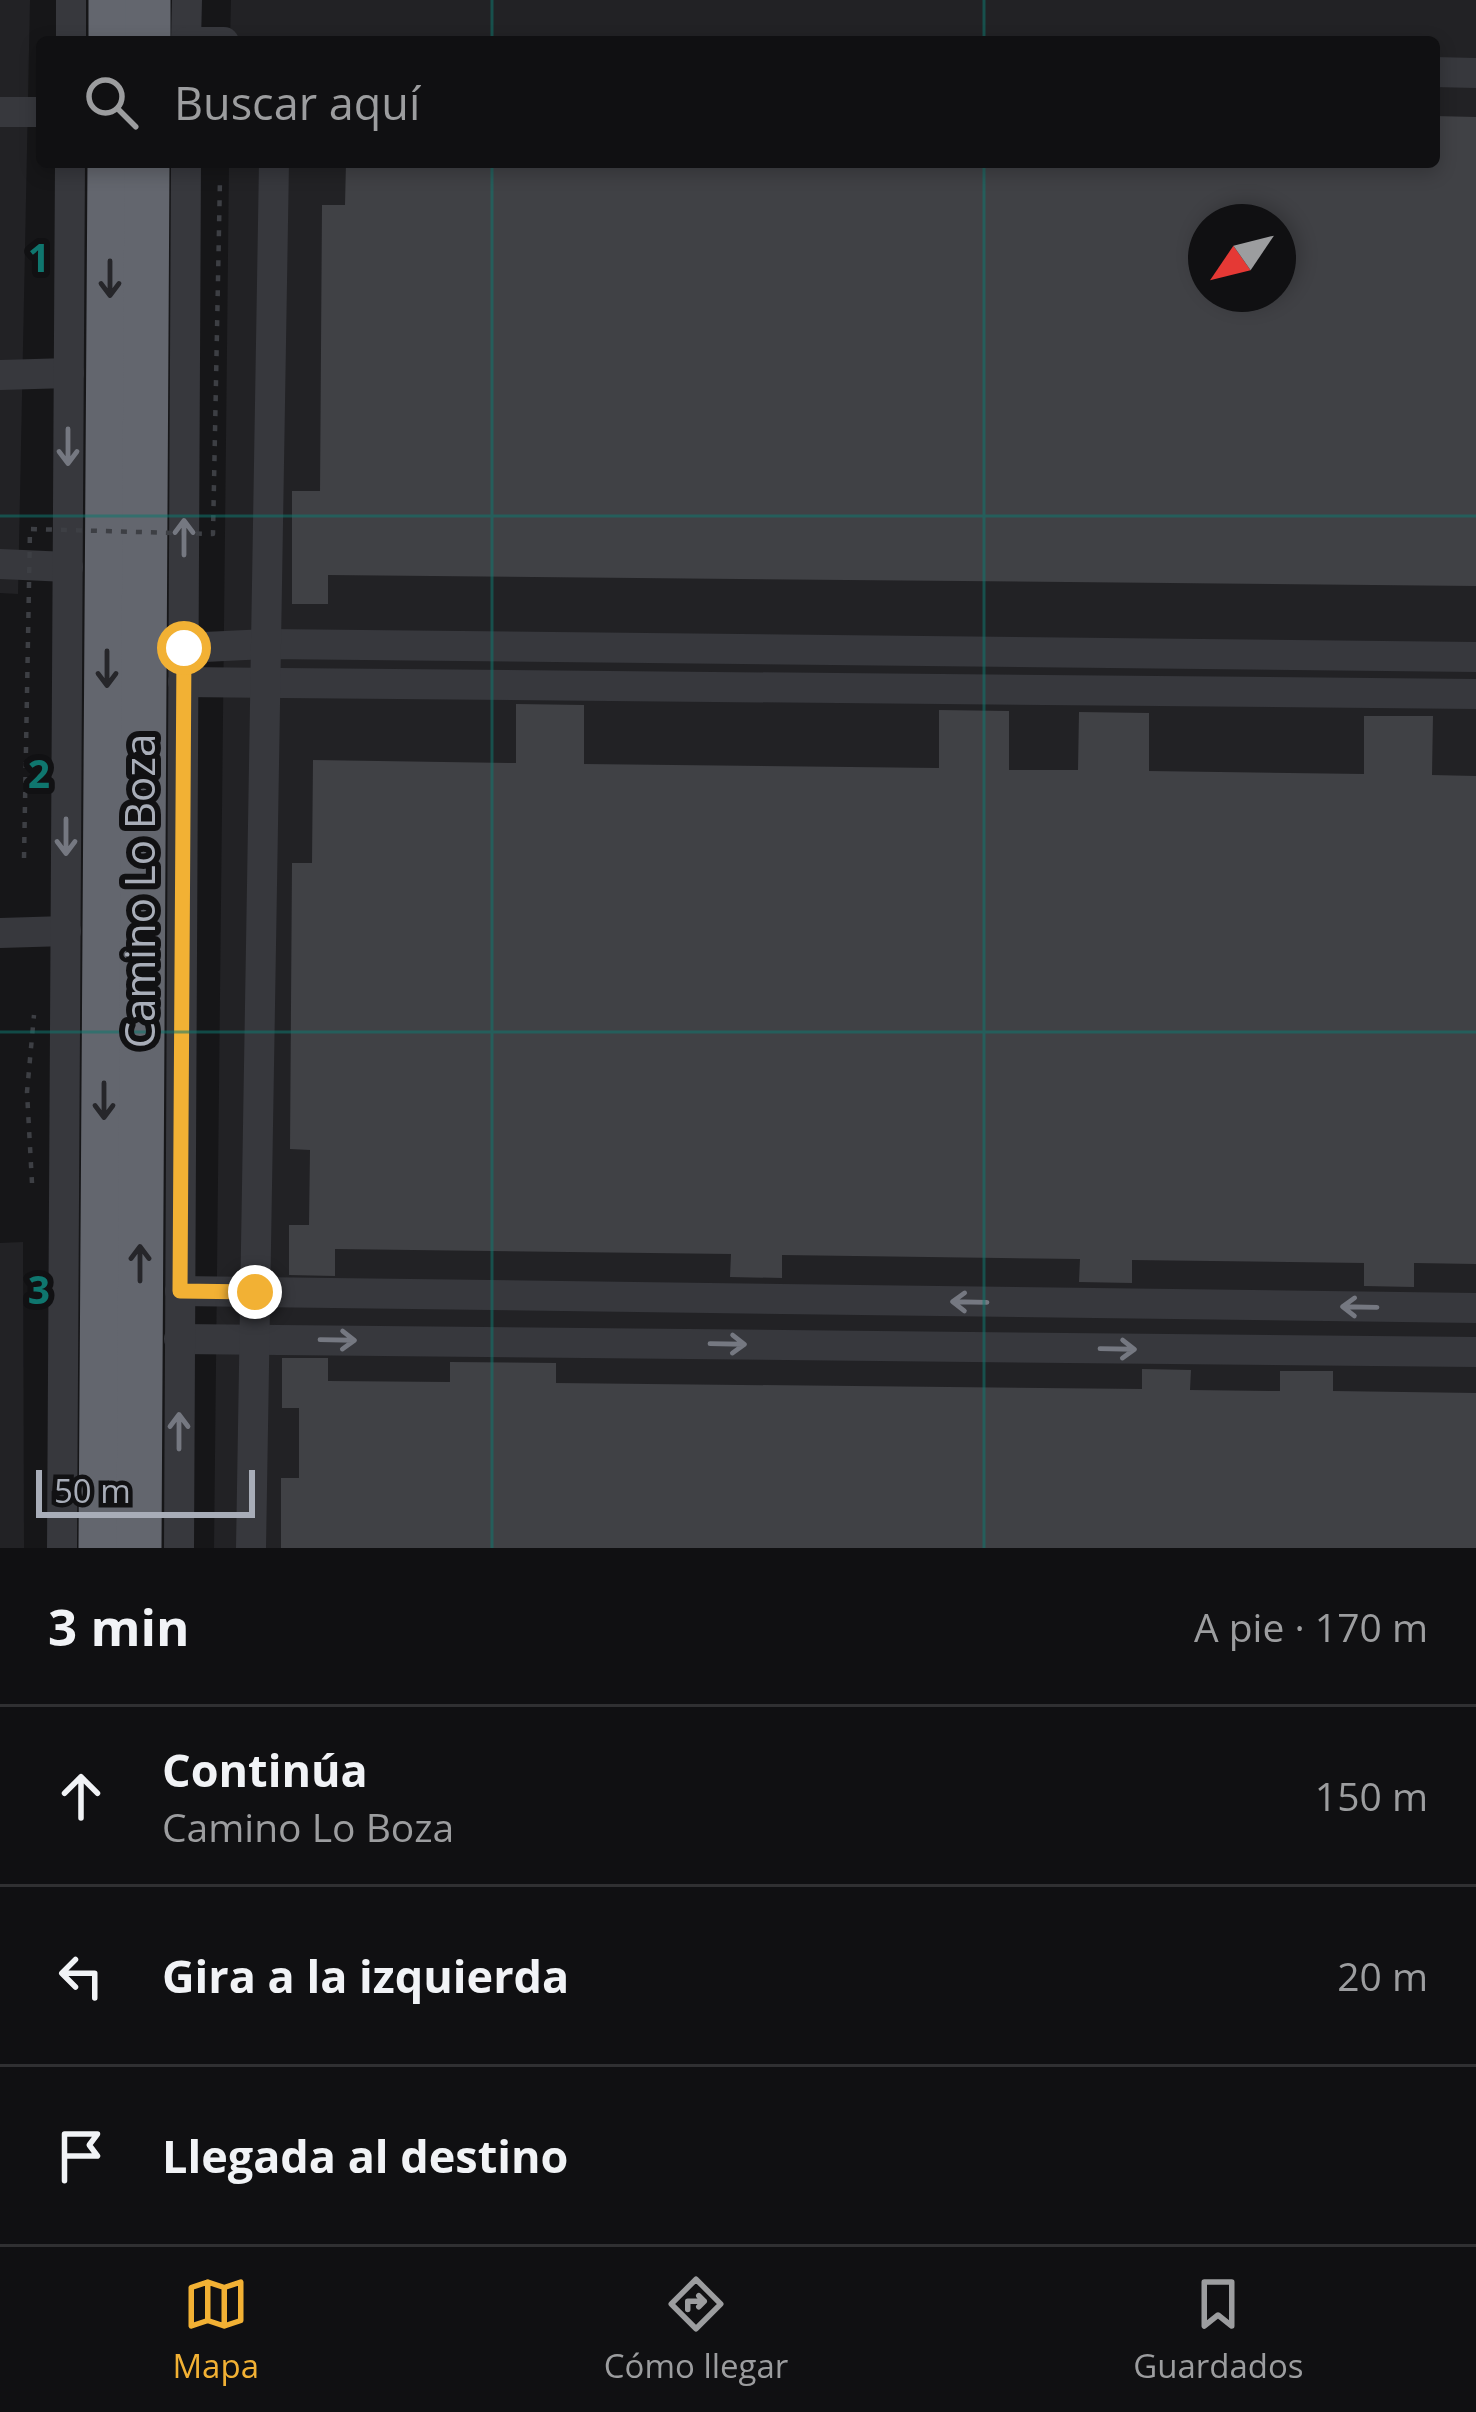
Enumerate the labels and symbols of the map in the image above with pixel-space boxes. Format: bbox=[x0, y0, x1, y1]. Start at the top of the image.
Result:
north arrow bbox=[1188, 204, 1296, 312]
text: 1 bbox=[28, 230, 50, 283]
one-way arrow bbox=[98, 259, 121, 298]
one-way arrow bbox=[57, 427, 80, 466]
one-way arrow bbox=[173, 518, 195, 557]
route start bbox=[157, 621, 211, 675]
one-way arrow bbox=[96, 649, 118, 688]
street label: Camino Lo Boza bbox=[110, 734, 167, 1048]
text: 2 bbox=[28, 746, 50, 799]
one-way arrow bbox=[55, 817, 77, 856]
one-way arrow bbox=[93, 1081, 115, 1120]
one-way arrow bbox=[129, 1244, 151, 1283]
text: 3 bbox=[28, 1262, 50, 1315]
route end bbox=[228, 1265, 282, 1319]
one-way arrow bbox=[950, 1291, 989, 1313]
one-way arrow bbox=[1340, 1296, 1379, 1318]
one-way arrow bbox=[318, 1329, 357, 1351]
one-way arrow bbox=[708, 1333, 747, 1356]
one-way arrow bbox=[1098, 1337, 1137, 1360]
one-way arrow bbox=[168, 1412, 190, 1451]
scale bar bbox=[36, 1464, 255, 1517]

